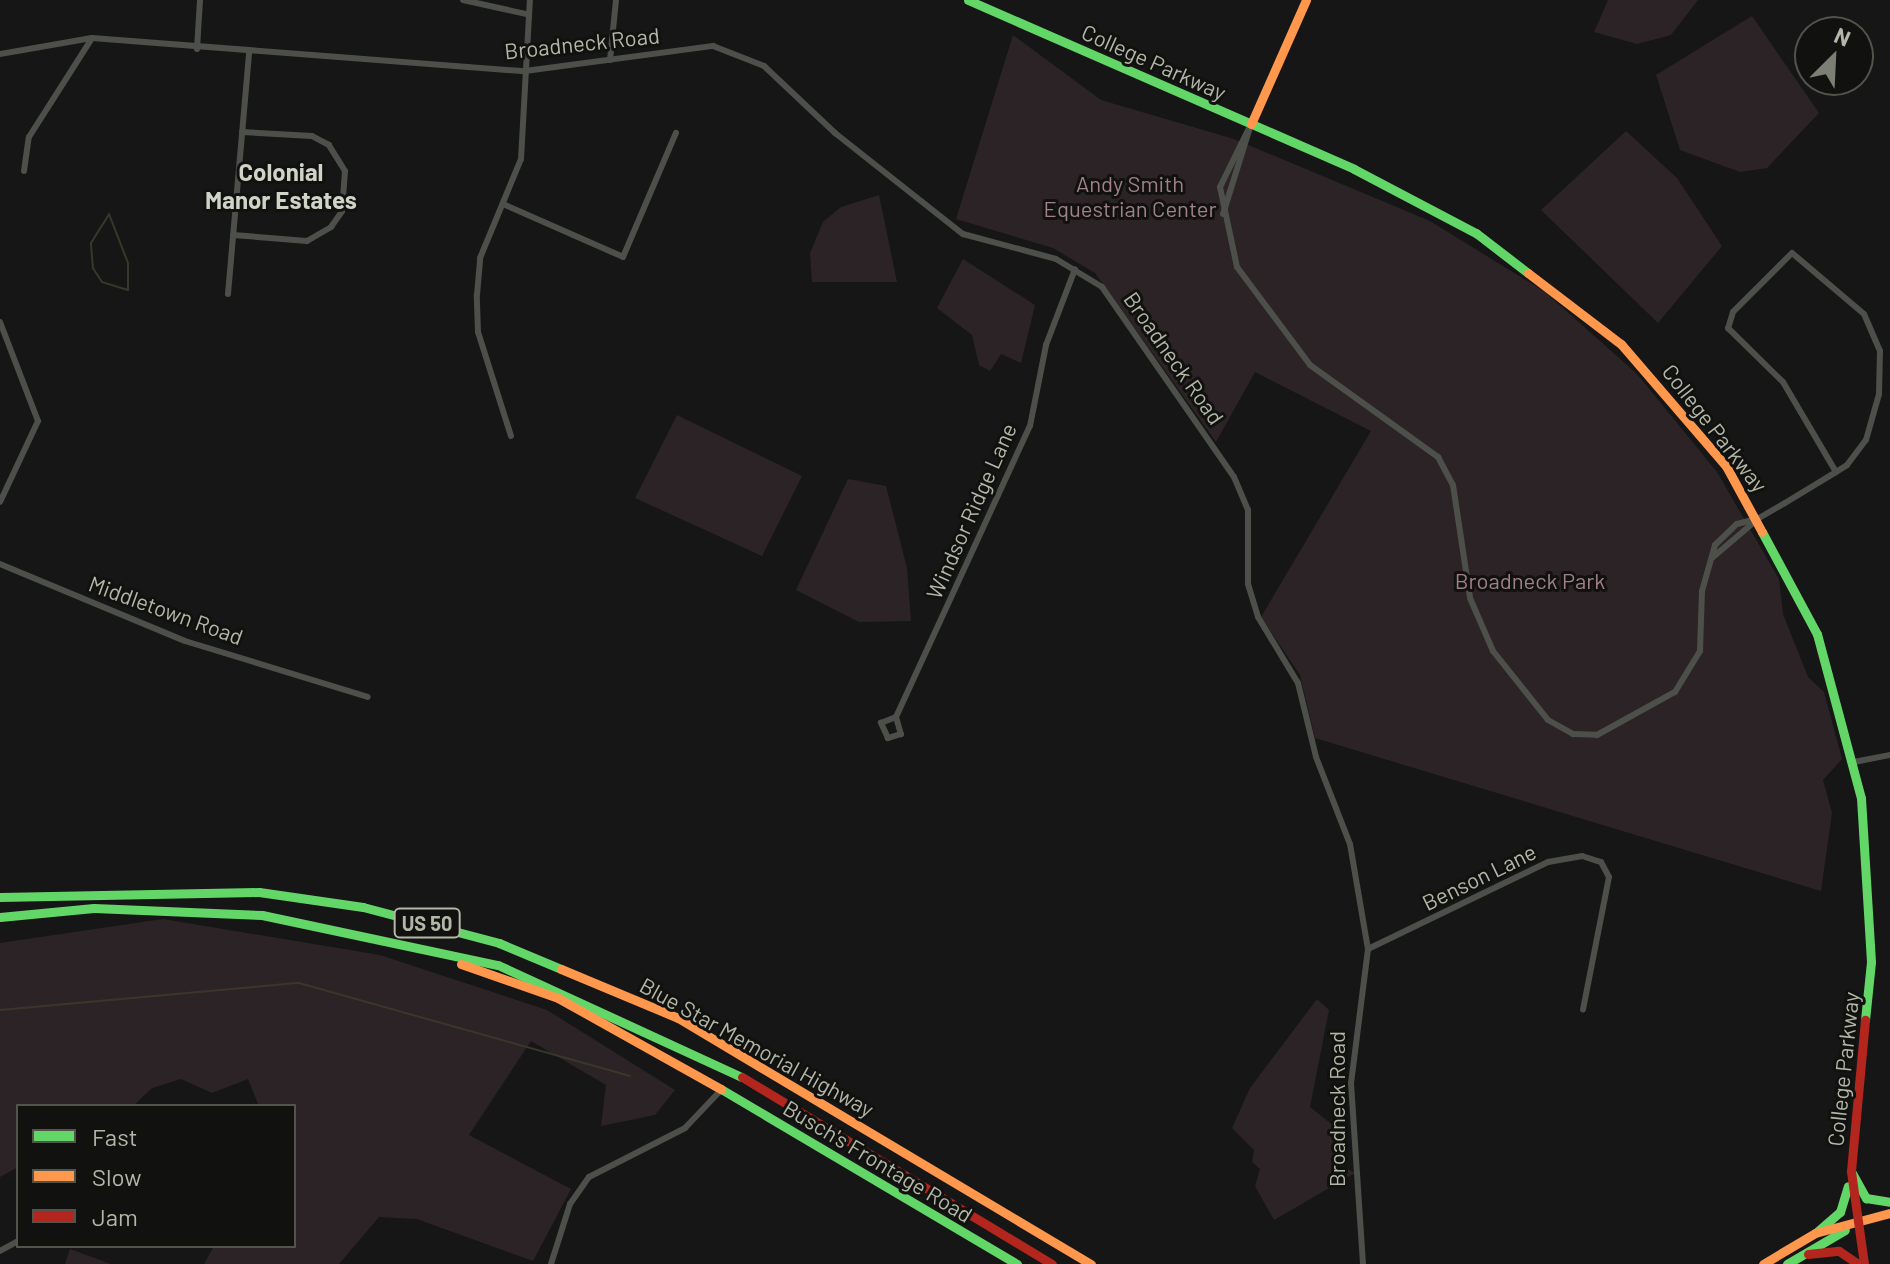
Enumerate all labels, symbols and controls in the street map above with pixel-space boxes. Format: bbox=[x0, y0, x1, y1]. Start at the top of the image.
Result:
north arrow bbox=[1794, 16, 1874, 96]
street label: College Parkway bbox=[1078, 18, 1230, 106]
text: N bbox=[1831, 21, 1855, 51]
street label: Broadneck Road bbox=[503, 22, 661, 64]
district label: Colonial Manor Estates bbox=[205, 158, 357, 214]
park label: Andy Smith Equestrian Center bbox=[1044, 170, 1216, 222]
street label: Broadneck Road bbox=[1118, 287, 1230, 429]
street label: College Parkway bbox=[1657, 359, 1773, 497]
street label: Windsor Ridge Lane bbox=[920, 419, 1022, 603]
park label: Broadneck Park bbox=[1455, 568, 1605, 594]
street label: Middletown Road bbox=[85, 570, 247, 650]
street label: Benson Lane bbox=[1418, 838, 1540, 916]
road number: US 50 bbox=[393, 907, 461, 939]
street label: Blue Star Memorial Highway bbox=[635, 972, 879, 1122]
street label: College Parkway bbox=[1822, 990, 1864, 1148]
street label: Broadneck Road bbox=[1324, 1031, 1350, 1187]
street label: Busch's Frontage Road bbox=[779, 1094, 977, 1228]
legend bbox=[16, 1104, 296, 1248]
text: Fast bbox=[92, 1122, 137, 1151]
text: Slow bbox=[92, 1162, 141, 1191]
text: Jam bbox=[92, 1202, 138, 1231]

